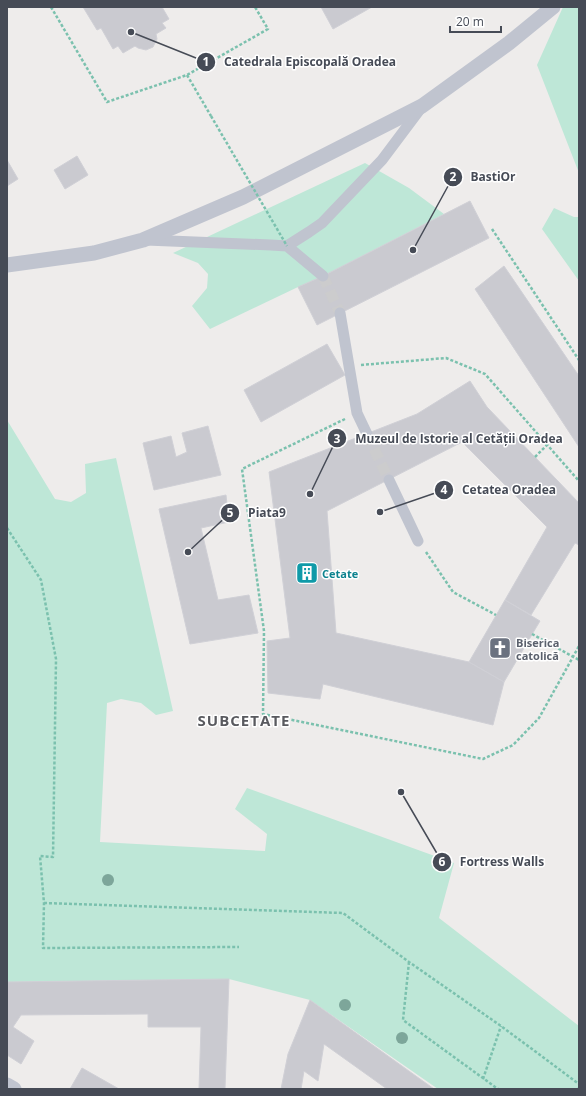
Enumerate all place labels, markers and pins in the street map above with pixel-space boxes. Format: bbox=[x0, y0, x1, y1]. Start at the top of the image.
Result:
callout: Catedrala Episcopală Oradea bbox=[196, 50, 405, 74]
callout: BastiOr bbox=[443, 165, 524, 189]
callout: Muzeul de Istorie al Cetății Oradea bbox=[327, 426, 571, 450]
callout: Cetatea Oradea bbox=[434, 478, 564, 502]
callout: Piata9 bbox=[220, 501, 294, 525]
building icon: Cetate bbox=[294, 560, 320, 586]
place label: Cetate bbox=[322, 566, 359, 581]
church icon: Biserica catolică bbox=[487, 635, 513, 661]
place label: Biserica catolică bbox=[516, 635, 559, 663]
callout: Fortress Walls bbox=[432, 850, 552, 874]

